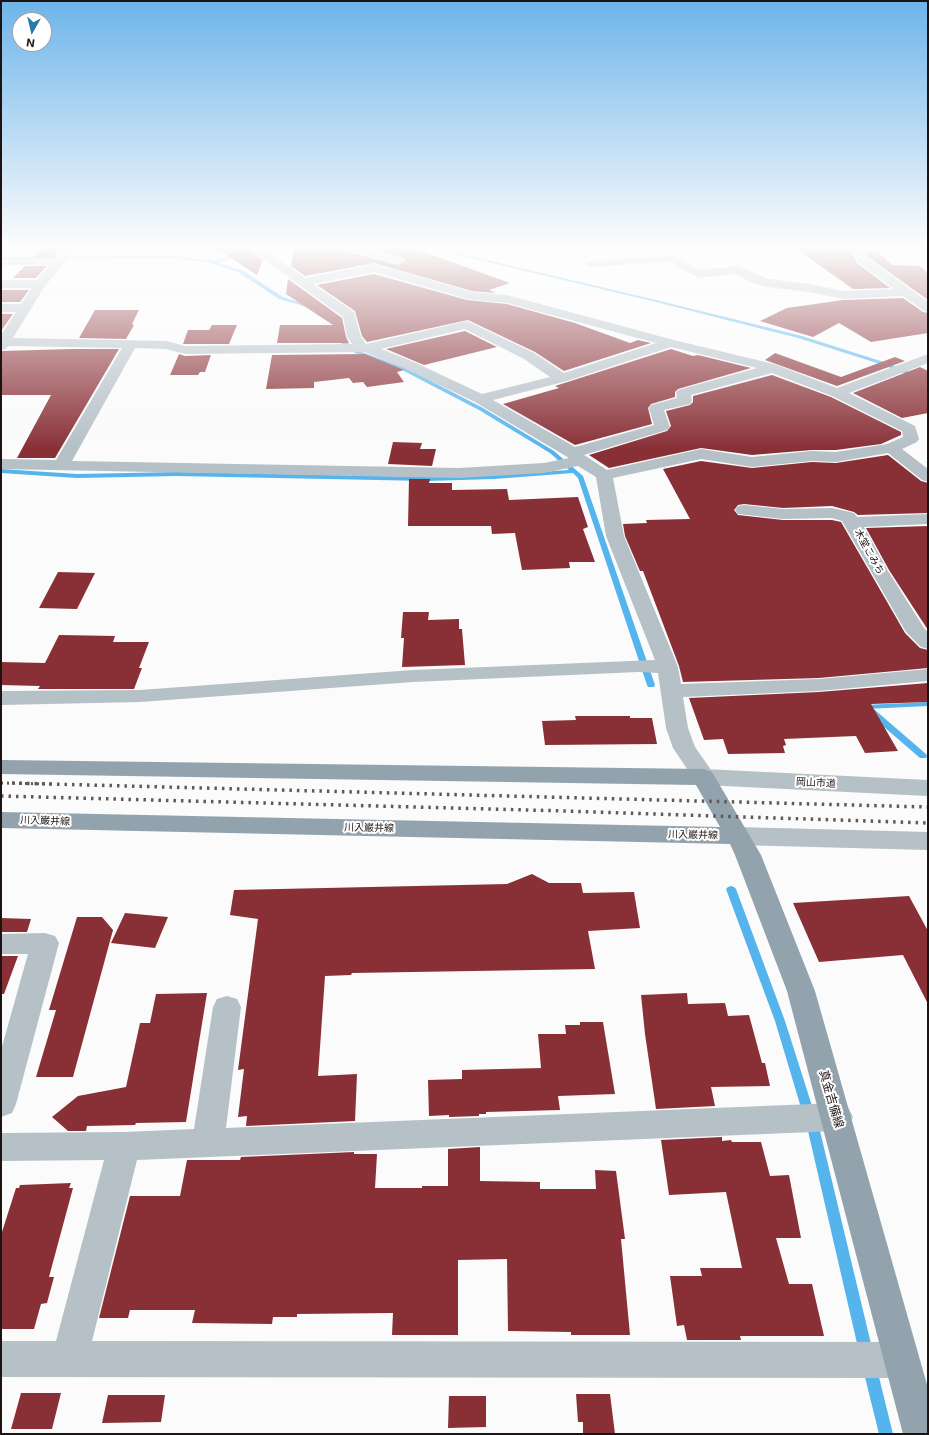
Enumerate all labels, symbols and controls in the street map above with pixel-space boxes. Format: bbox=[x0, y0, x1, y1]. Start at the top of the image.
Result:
north arrow bbox=[12, 12, 52, 52]
text: N bbox=[25, 35, 36, 50]
street label: 木堂こみち bbox=[852, 527, 886, 577]
street label: 岡山市道 bbox=[796, 776, 836, 790]
street label: 川入巌井線 bbox=[20, 814, 70, 828]
street label: 川入巌井線 bbox=[344, 822, 394, 834]
street label: 川入巌井線 bbox=[668, 829, 718, 841]
street label: 真金吉備線 bbox=[816, 1068, 846, 1130]

